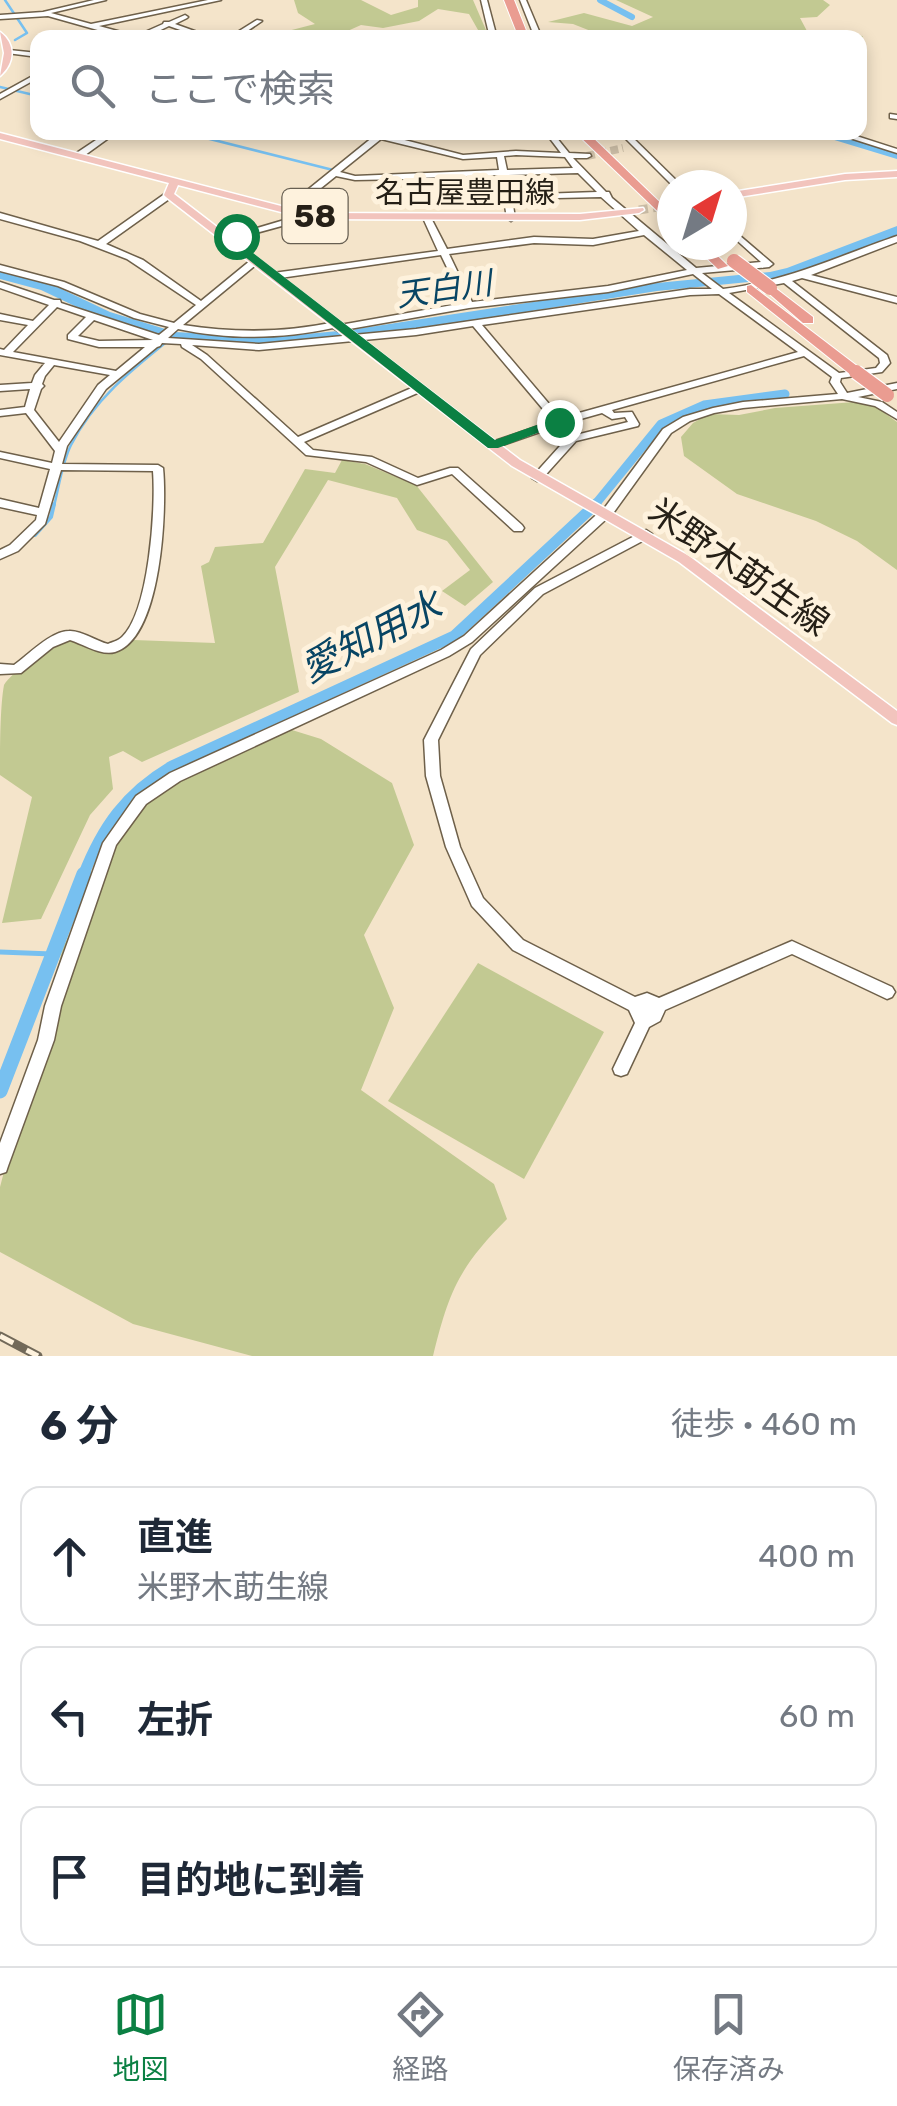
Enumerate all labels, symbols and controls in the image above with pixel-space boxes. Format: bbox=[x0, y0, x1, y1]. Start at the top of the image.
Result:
search box bbox=[30, 30, 867, 140]
icon: search bbox=[65, 58, 120, 113]
text: ここで検索 bbox=[145, 66, 335, 112]
north arrow bbox=[657, 170, 747, 260]
street label: 名古屋豊田線 bbox=[375, 175, 555, 211]
road number: 58 bbox=[282, 189, 348, 243]
route start bbox=[214, 214, 260, 260]
water label: 天白川 bbox=[394, 263, 497, 314]
route end bbox=[537, 400, 583, 446]
street label: 米野木莇生線 bbox=[641, 490, 837, 644]
water label: 愛知用水 bbox=[293, 580, 453, 692]
text: 6 分 bbox=[40, 1401, 118, 1451]
text: 徒歩 · 460 m bbox=[671, 1405, 857, 1443]
text: 直進 bbox=[137, 1514, 213, 1560]
icon: ahead bbox=[42, 1529, 97, 1584]
text: 400 m bbox=[758, 1537, 855, 1575]
text: 米野木莇生線 bbox=[137, 1568, 329, 1606]
icon: left bbox=[42, 1689, 97, 1744]
text: 左折 bbox=[137, 1697, 213, 1743]
text: 60 m bbox=[779, 1697, 855, 1735]
icon: arrive bbox=[42, 1849, 97, 1904]
text: 目的地に到着 bbox=[137, 1857, 365, 1903]
tab: 地図 bbox=[112, 1987, 168, 2087]
tab: 経路 bbox=[392, 1987, 449, 2087]
tab: 保存済み bbox=[673, 1987, 785, 2087]

